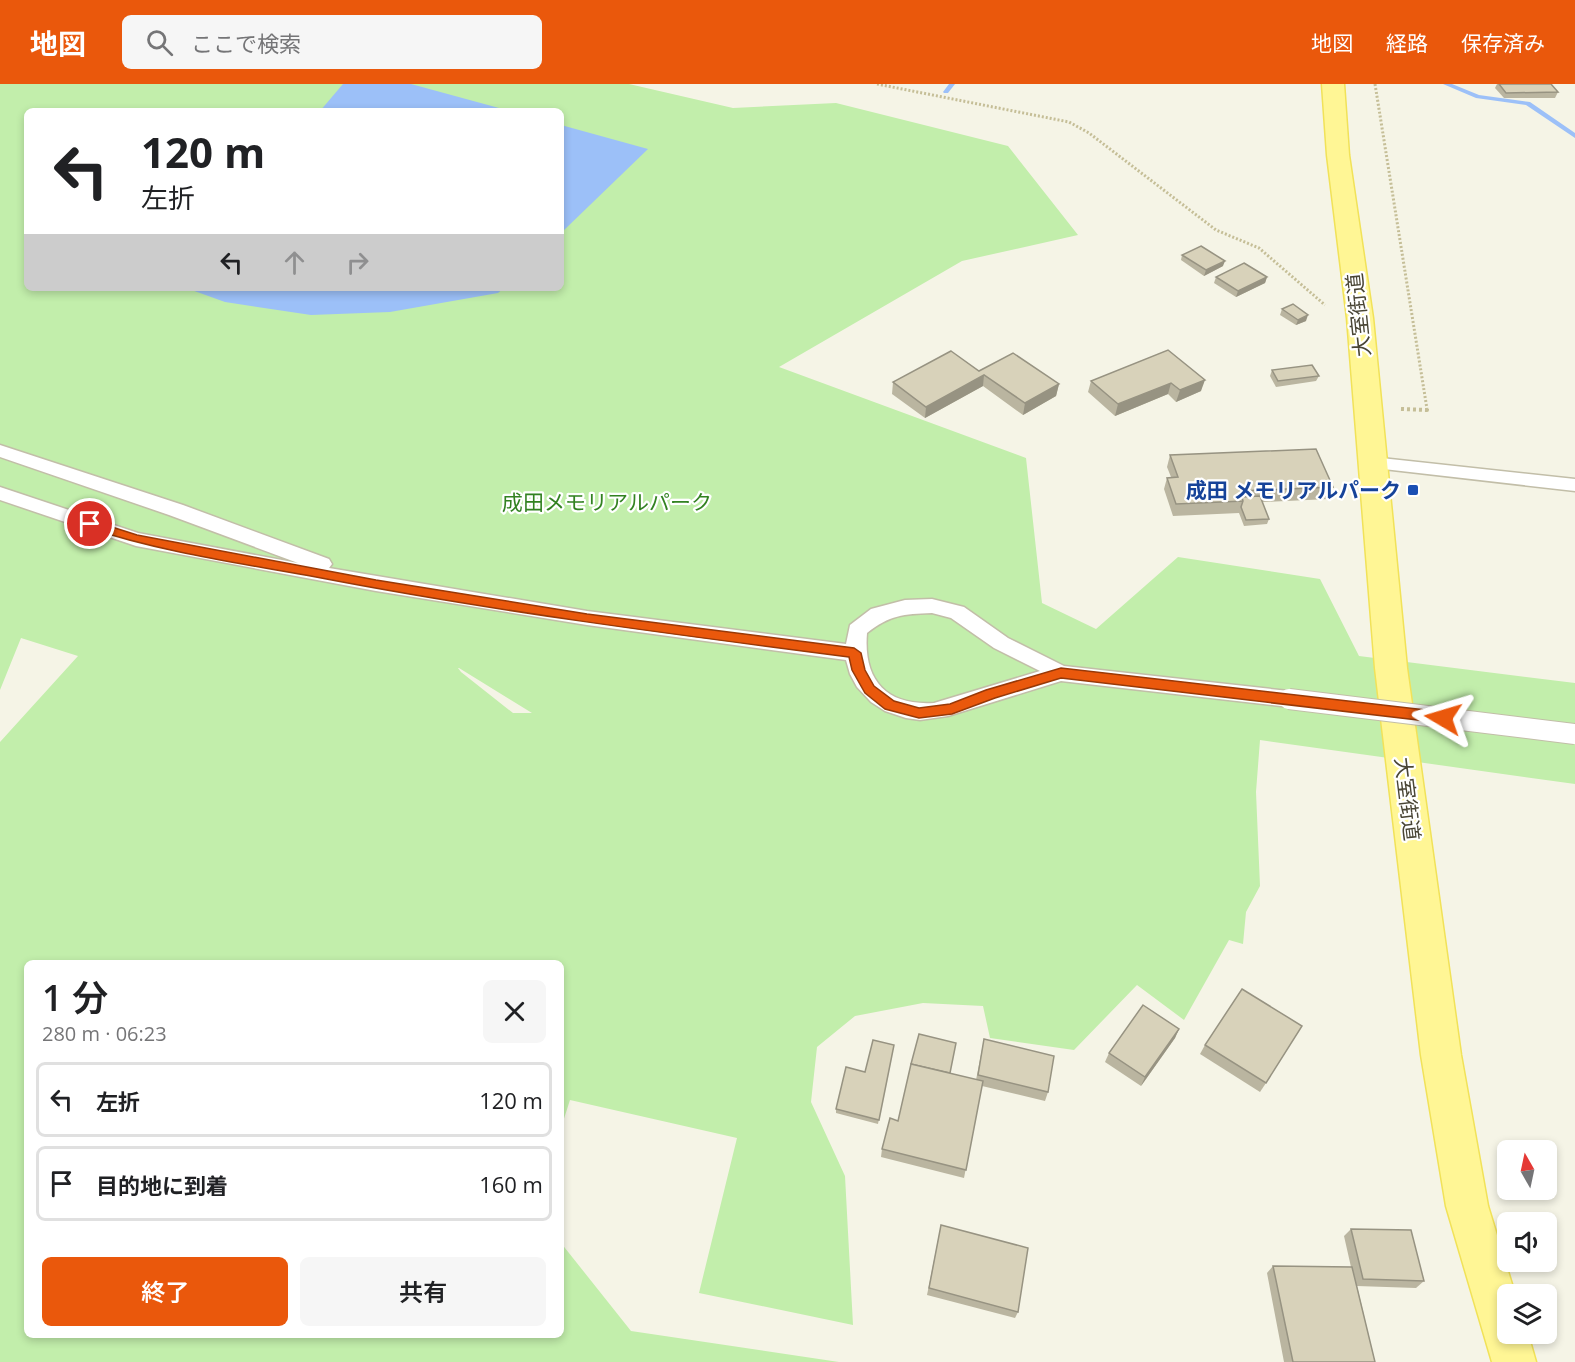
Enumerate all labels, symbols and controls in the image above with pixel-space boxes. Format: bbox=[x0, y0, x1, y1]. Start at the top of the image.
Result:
search box bbox=[122, 15, 542, 69]
text: 地図 bbox=[30, 24, 86, 62]
icon: search bbox=[143, 26, 176, 59]
text: ここで検索 bbox=[191, 28, 301, 58]
text: 地図 bbox=[1311, 29, 1353, 57]
text: 経路 bbox=[1386, 29, 1428, 57]
text: 保存済み bbox=[1461, 29, 1545, 57]
text: 120 m bbox=[141, 123, 265, 180]
icon: left bbox=[42, 132, 120, 210]
text: 左折 bbox=[141, 179, 195, 216]
icon: left bbox=[215, 246, 248, 279]
icon: ahead bbox=[278, 246, 311, 279]
icon: right bbox=[341, 246, 374, 279]
street label: 大室街道 bbox=[1340, 272, 1376, 358]
place label: 成田 メモリアルパーク bbox=[1186, 476, 1401, 504]
marker: 成田 メモリアルパーク bbox=[1406, 483, 1420, 497]
park label: 成田メモリアルパーク bbox=[502, 488, 712, 516]
pin bbox=[64, 498, 115, 549]
icon: arrive bbox=[73, 507, 106, 540]
position arrow bbox=[1411, 686, 1475, 750]
street label: 大室街道 bbox=[1389, 756, 1427, 842]
text: 1 分 bbox=[42, 973, 108, 1022]
button: close bbox=[483, 980, 546, 1043]
text: 280 m · 06:23 bbox=[42, 1020, 167, 1047]
icon: left bbox=[45, 1083, 78, 1116]
text: 120 m bbox=[479, 1085, 543, 1115]
text: 左折 bbox=[96, 1086, 140, 1116]
north arrow bbox=[1497, 1140, 1557, 1200]
map controls bbox=[1497, 1140, 1557, 1344]
icon: arrive bbox=[45, 1167, 78, 1200]
text: 160 m bbox=[479, 1169, 543, 1199]
text: 目的地に到着 bbox=[96, 1170, 228, 1200]
button: sound bbox=[1497, 1212, 1557, 1272]
button: 終了 bbox=[42, 1257, 288, 1326]
button: 共有 bbox=[300, 1257, 546, 1326]
button: layers bbox=[1497, 1284, 1557, 1344]

